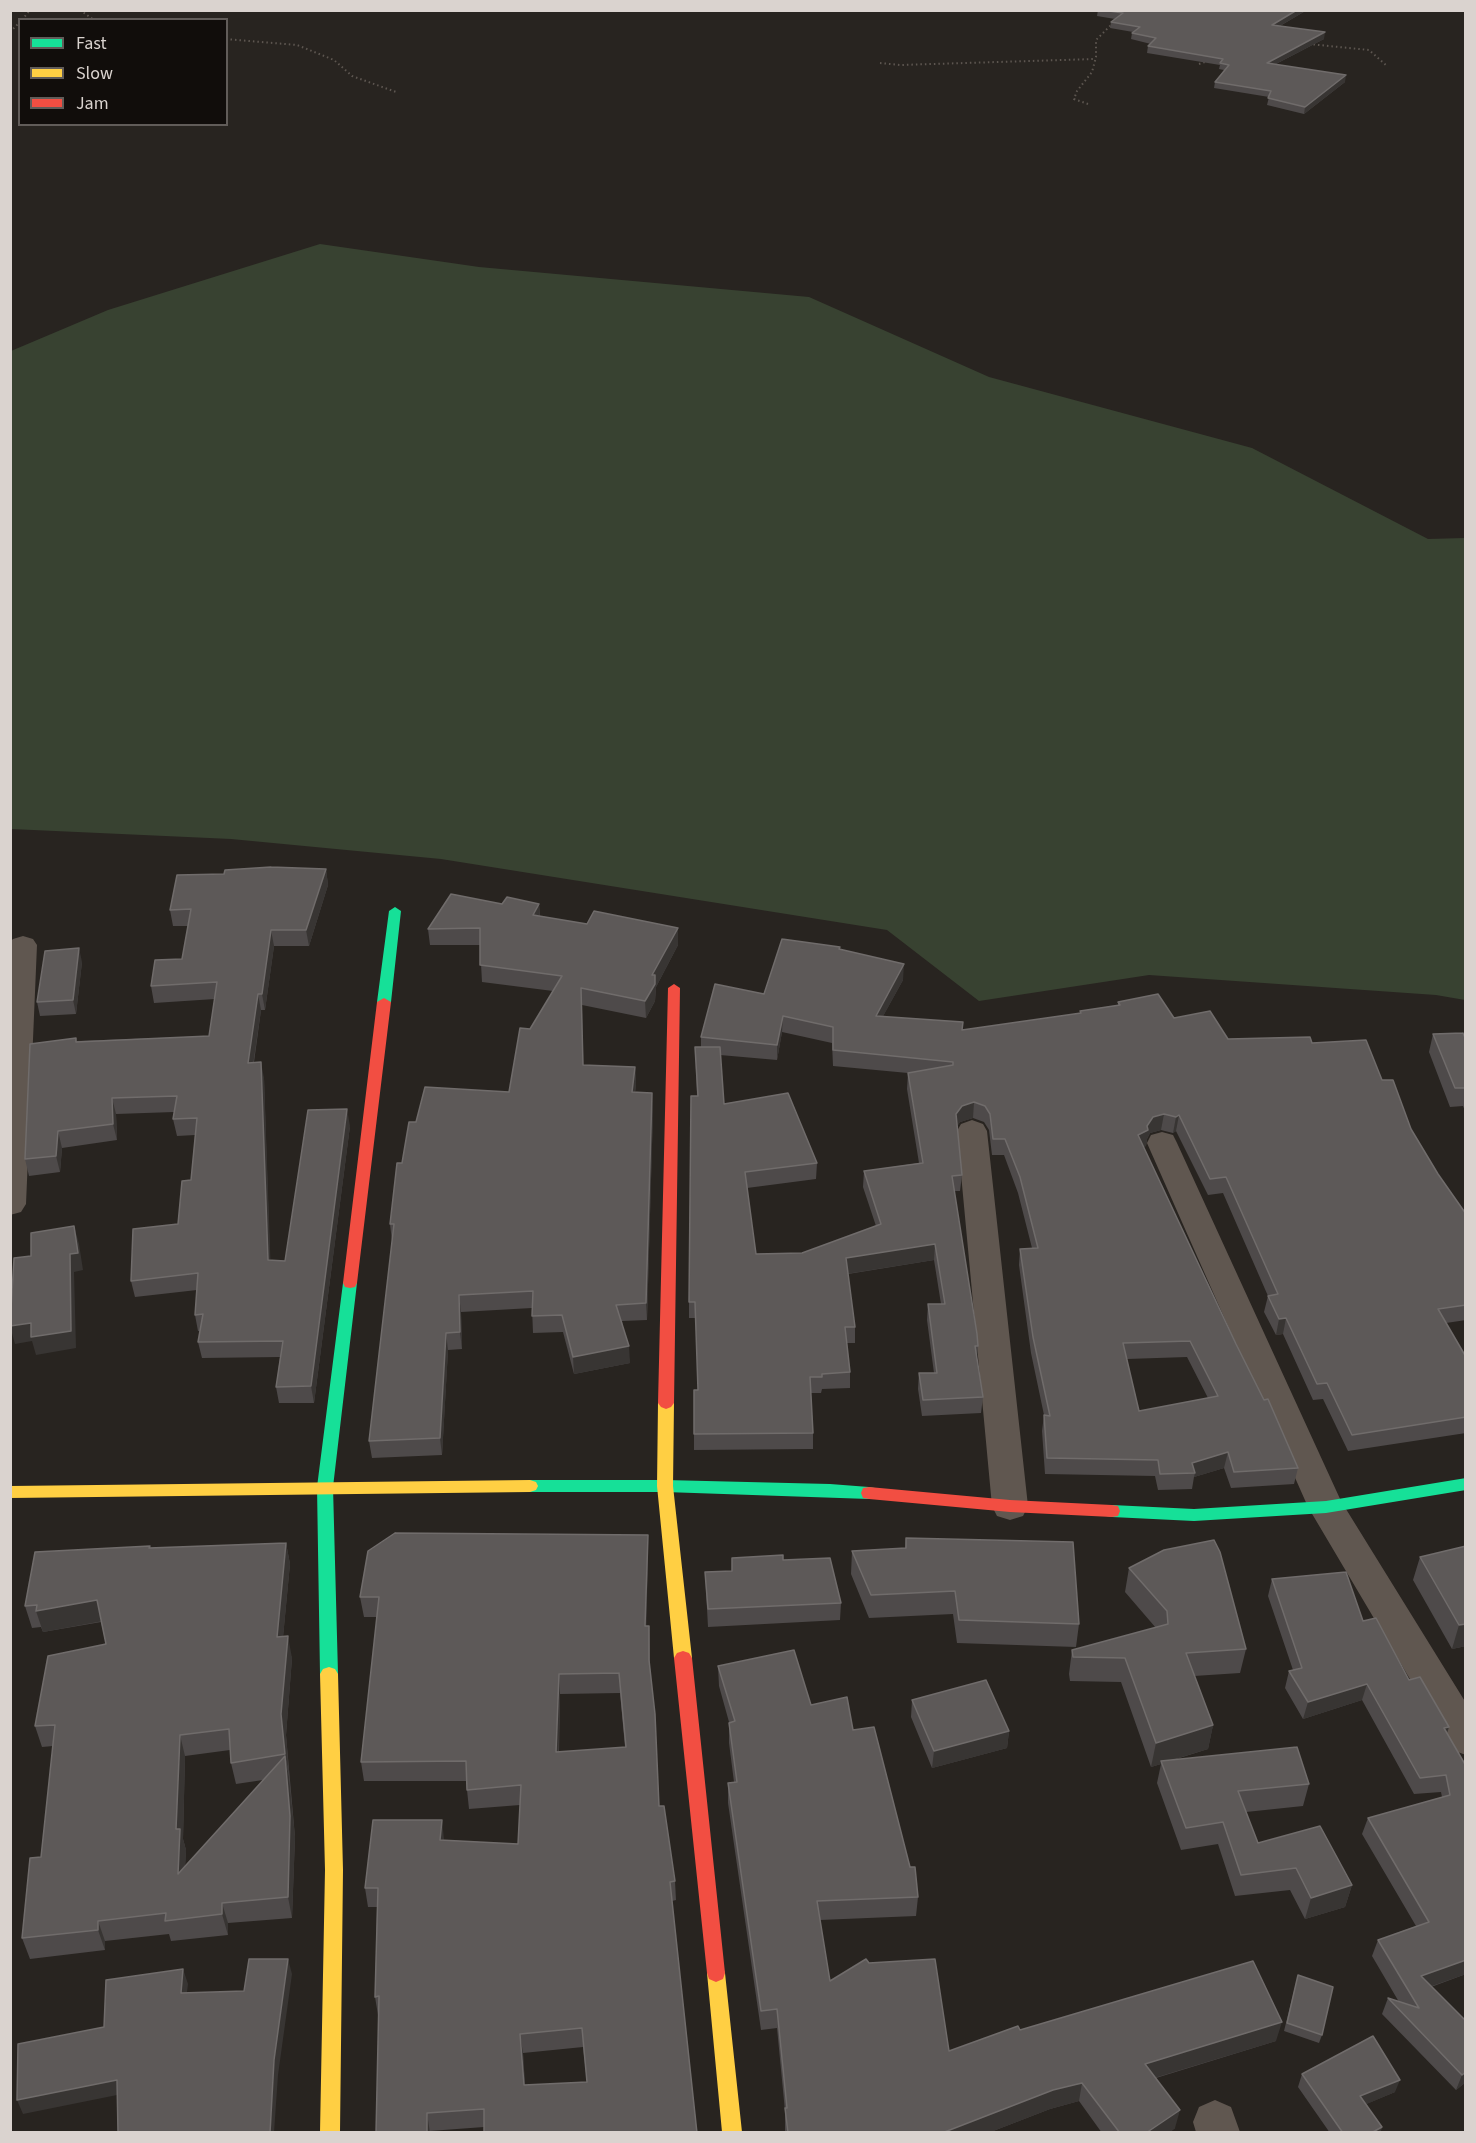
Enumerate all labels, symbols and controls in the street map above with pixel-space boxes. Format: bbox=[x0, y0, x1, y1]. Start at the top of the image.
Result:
legend bbox=[18, 18, 228, 126]
text: Fast bbox=[76, 31, 107, 56]
text: Slow bbox=[76, 61, 113, 86]
text: Jam bbox=[76, 91, 109, 116]

